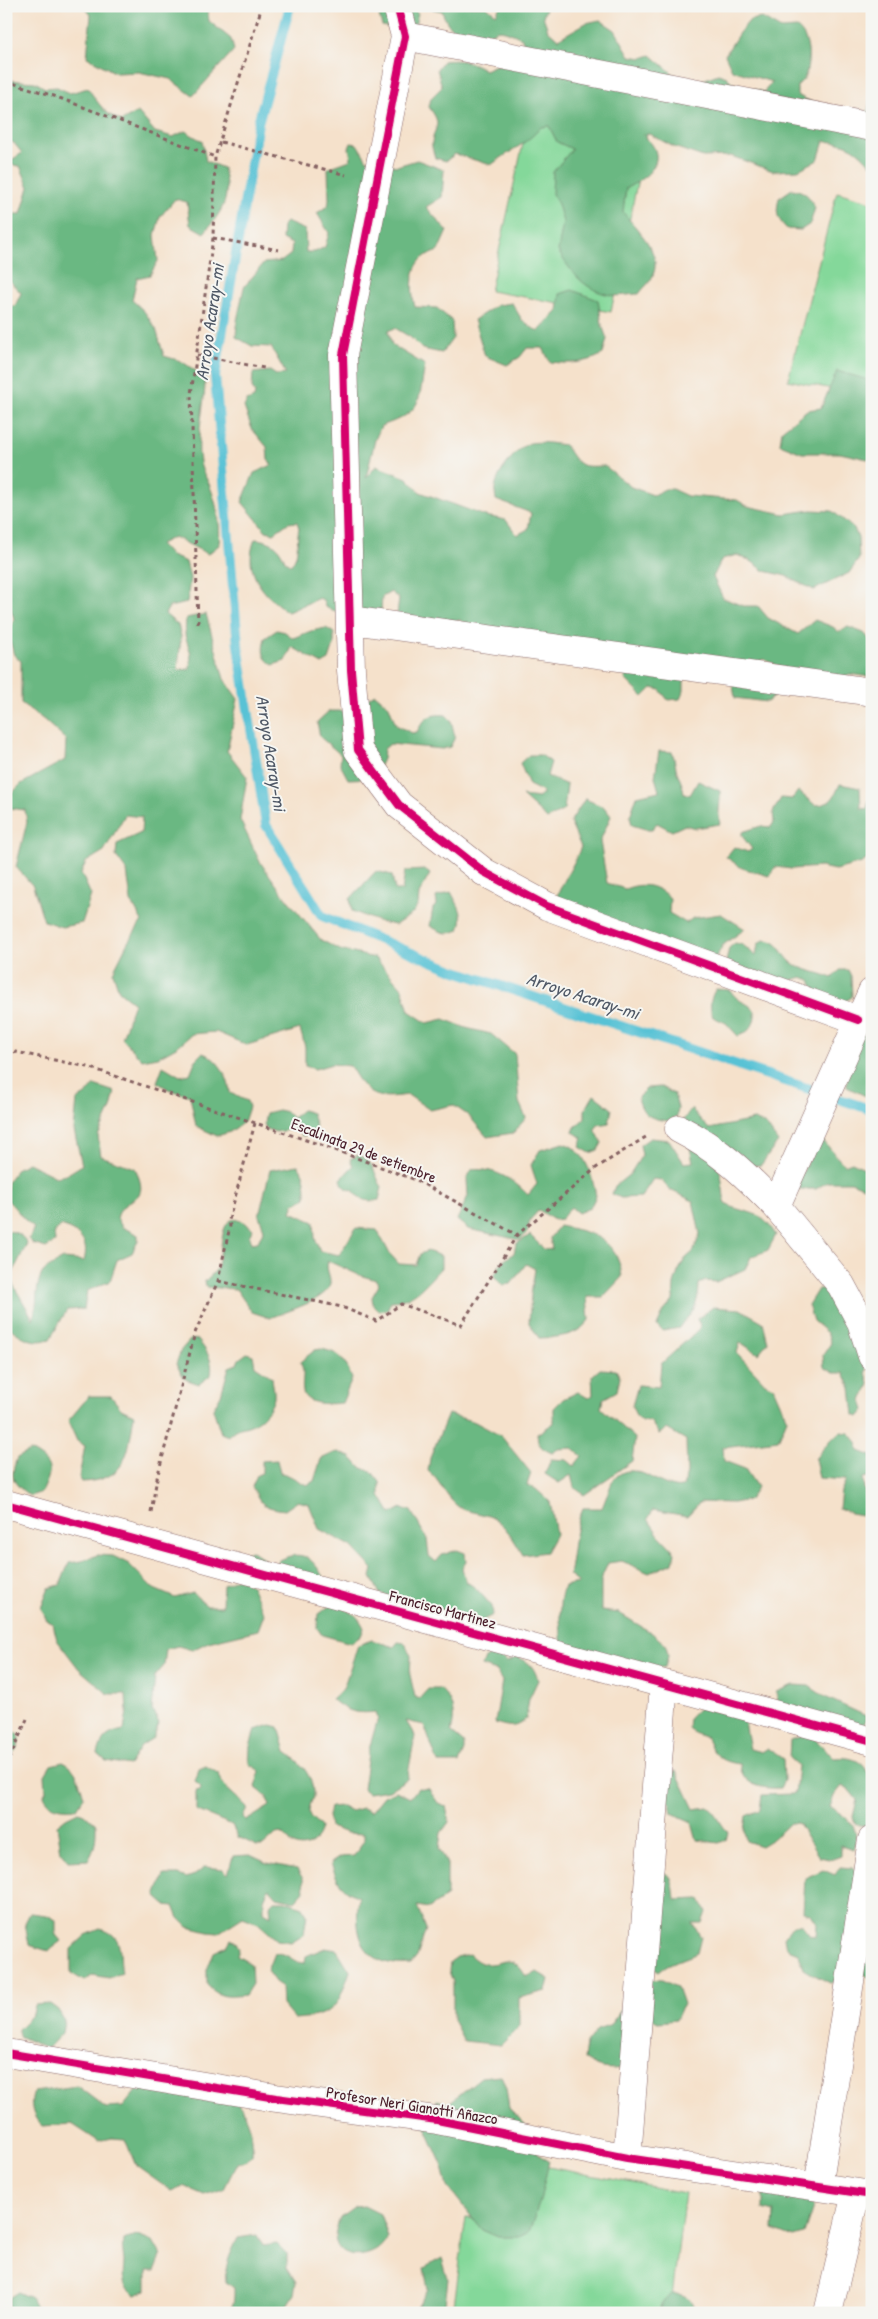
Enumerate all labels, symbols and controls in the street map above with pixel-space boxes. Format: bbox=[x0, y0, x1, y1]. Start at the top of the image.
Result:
water label: Arroyo Acaray-mi bbox=[189, 260, 230, 382]
water label: Arroyo Acaray-mi bbox=[250, 693, 293, 815]
water label: Arroyo Acaray-mi bbox=[524, 966, 644, 1026]
street label: Escalinata 29 de setiembre bbox=[288, 1112, 440, 1188]
street label: Francisco Martinez bbox=[386, 1584, 499, 1634]
street label: Profesor Neri Gianotti Añazco bbox=[325, 2081, 500, 2130]

